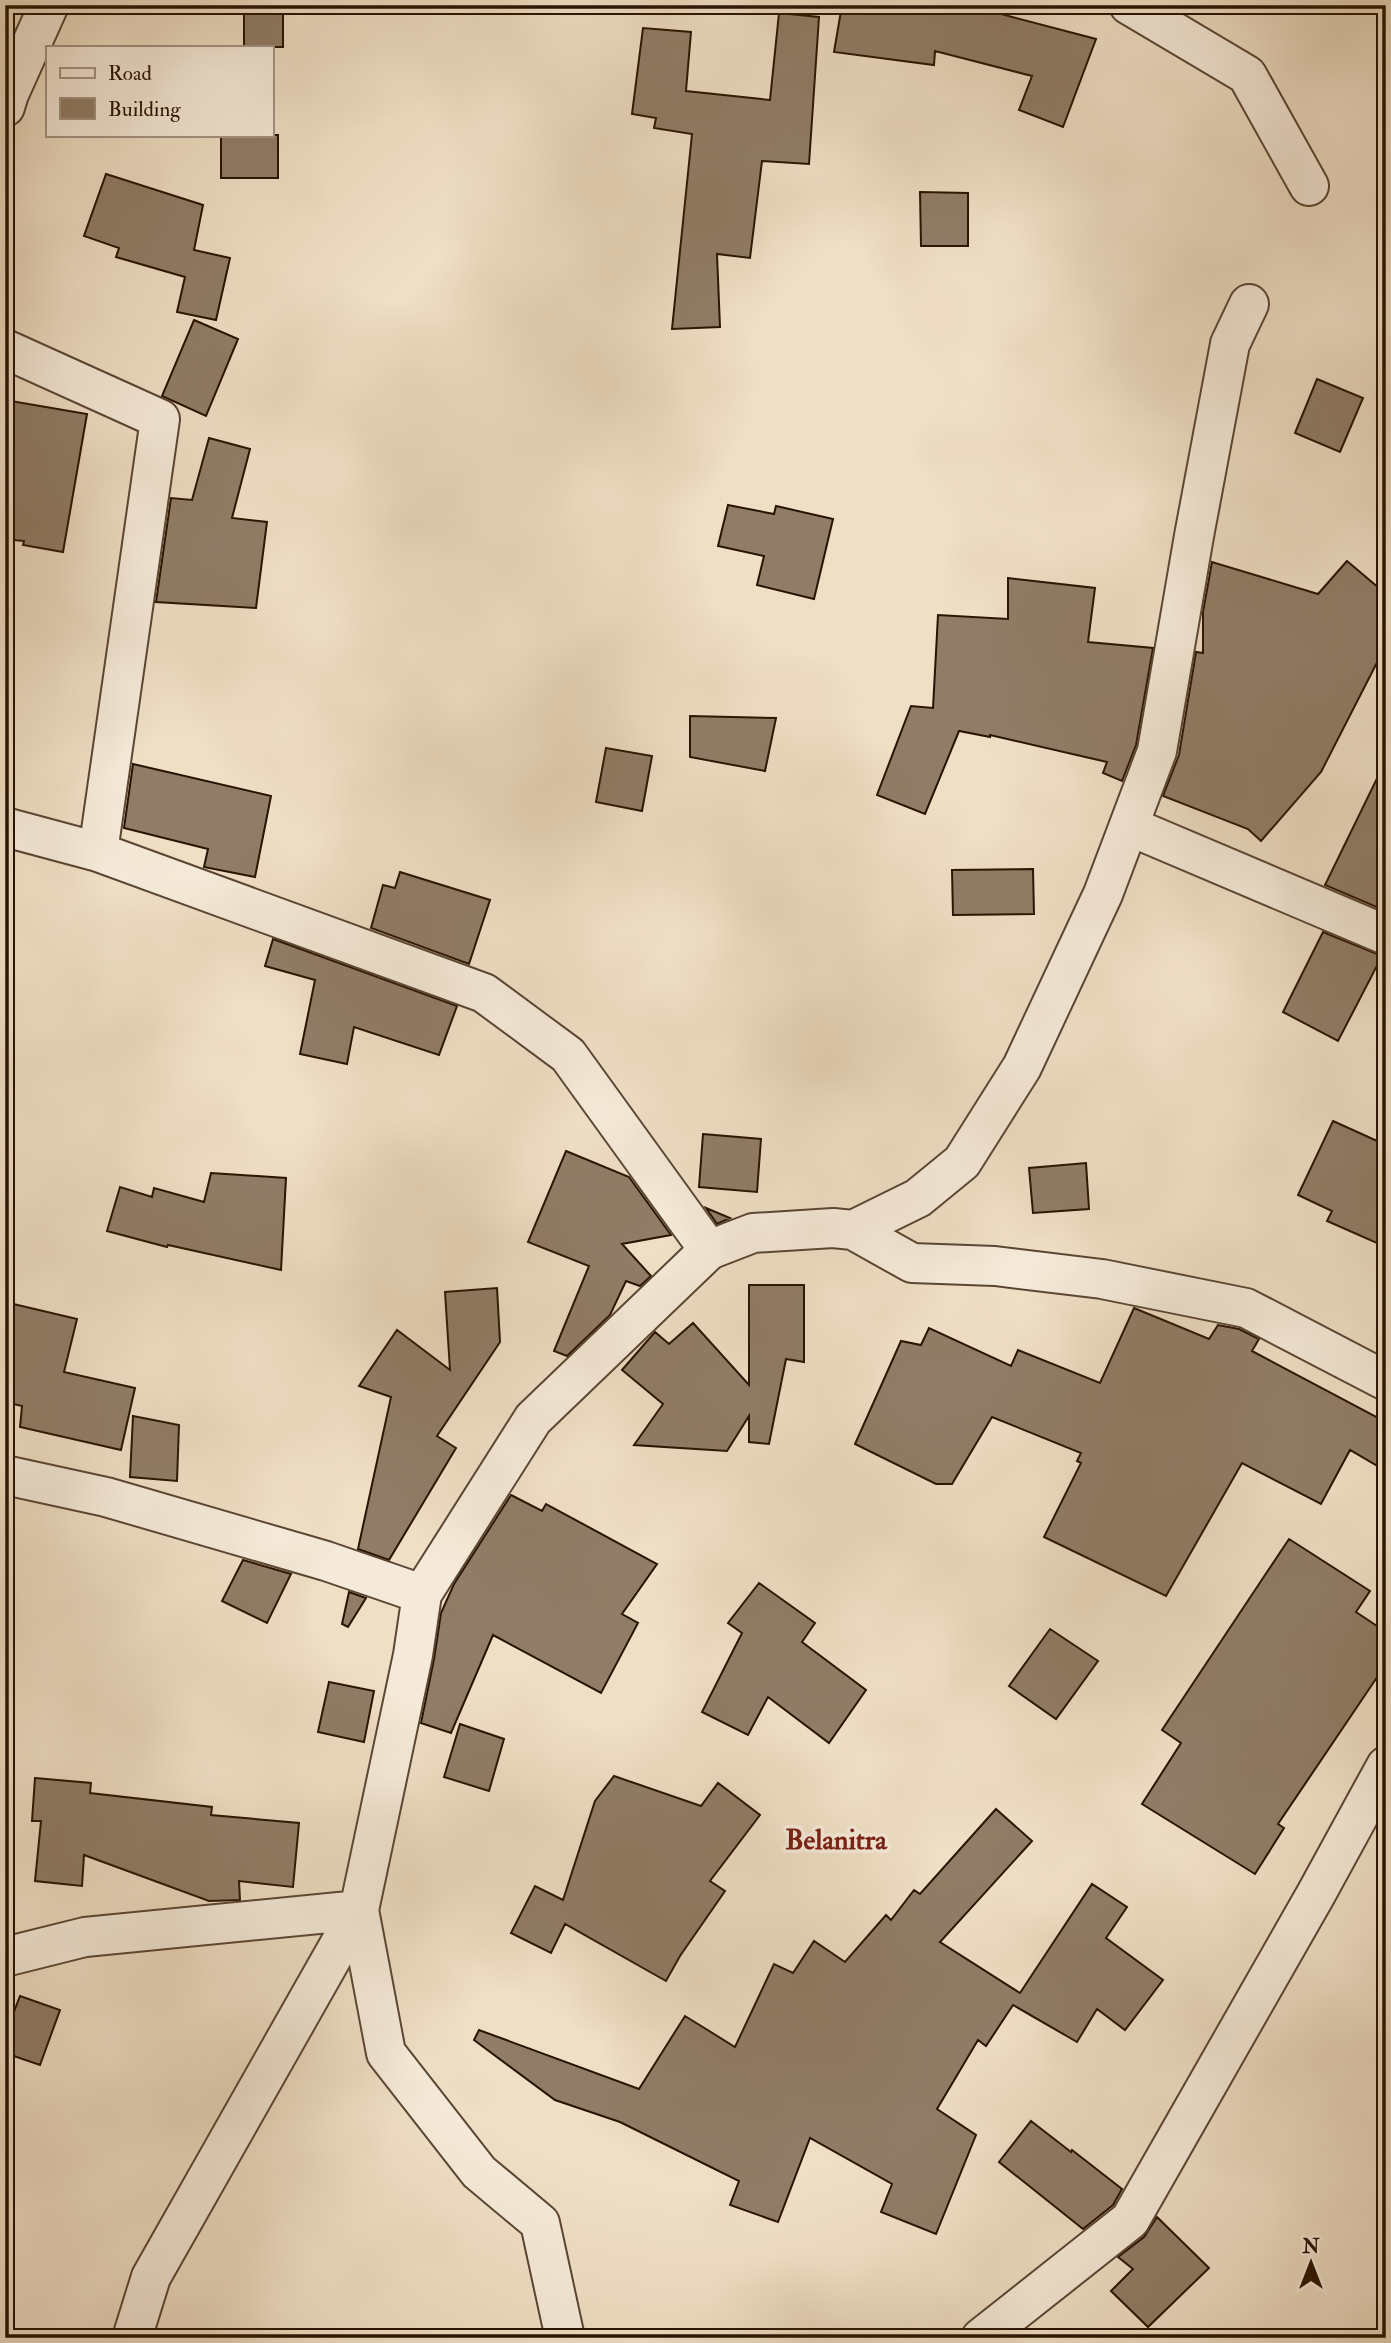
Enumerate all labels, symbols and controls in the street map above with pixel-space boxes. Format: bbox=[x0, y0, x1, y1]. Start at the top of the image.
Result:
legend bbox=[46, 46, 273, 136]
text: Road bbox=[108, 60, 153, 87]
text: Building bbox=[108, 96, 181, 123]
district label: Belanitra bbox=[785, 1823, 888, 1858]
north arrow bbox=[1276, 2228, 1346, 2298]
text: N bbox=[1301, 2235, 1320, 2259]

